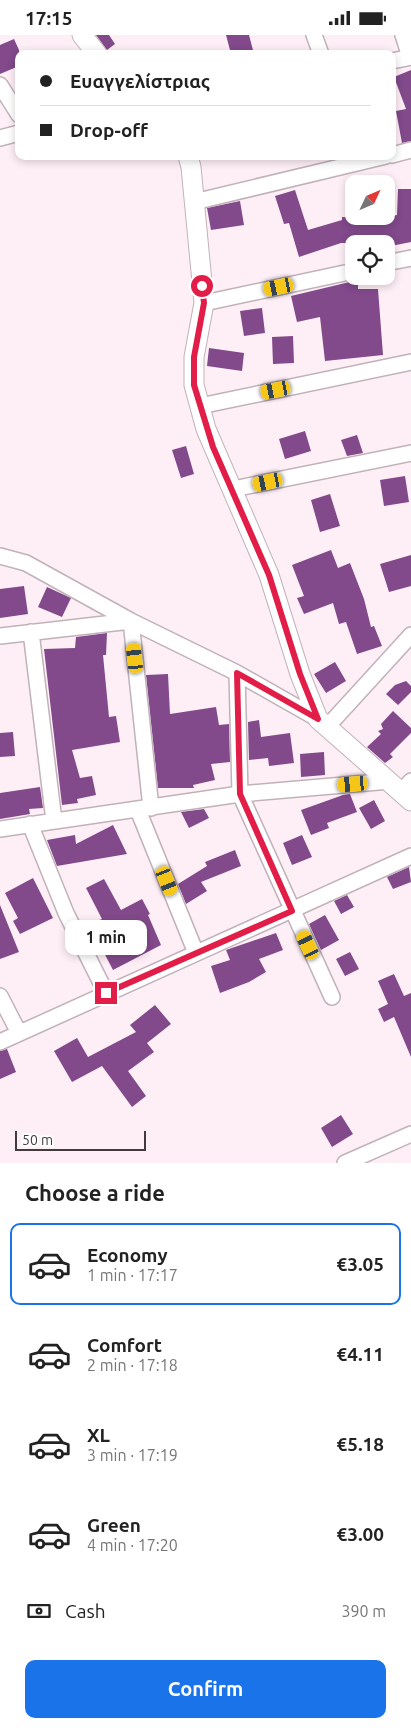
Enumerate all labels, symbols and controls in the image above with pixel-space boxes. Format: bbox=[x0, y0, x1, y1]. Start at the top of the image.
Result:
text: 17:15 bbox=[25, 7, 73, 29]
text: Ευαγγελίστριας bbox=[70, 70, 210, 92]
text: Drop-off bbox=[70, 119, 148, 141]
north arrow bbox=[345, 175, 395, 225]
map controls bbox=[345, 175, 395, 285]
button: locate bbox=[345, 235, 395, 285]
route start bbox=[191, 275, 213, 297]
car bbox=[262, 277, 295, 297]
car bbox=[259, 380, 292, 400]
car bbox=[251, 472, 284, 492]
car bbox=[125, 642, 144, 674]
car bbox=[337, 775, 368, 793]
car bbox=[154, 864, 179, 898]
callout: 1 min bbox=[65, 921, 147, 955]
text: 1 min bbox=[86, 928, 126, 946]
car bbox=[294, 928, 321, 962]
route end bbox=[95, 982, 117, 1004]
scale bar bbox=[15, 1128, 146, 1151]
text: 50 m bbox=[22, 1132, 53, 1148]
text: Choose a ride bbox=[25, 1180, 165, 1205]
icon: car bbox=[27, 1242, 72, 1287]
text: Economy bbox=[87, 1244, 168, 1266]
text: €3.05 bbox=[336, 1253, 384, 1275]
text: 1 min · 17:17 bbox=[87, 1266, 178, 1284]
icon: car bbox=[27, 1332, 72, 1377]
text: Comfort bbox=[87, 1334, 162, 1356]
text: €4.11 bbox=[336, 1343, 384, 1365]
text: 2 min · 17:18 bbox=[87, 1356, 178, 1374]
icon: car bbox=[27, 1422, 72, 1467]
text: XL bbox=[87, 1424, 110, 1446]
text: €5.18 bbox=[336, 1433, 384, 1455]
text: 3 min · 17:19 bbox=[87, 1446, 178, 1464]
icon: car bbox=[27, 1512, 72, 1557]
text: Green bbox=[87, 1514, 141, 1536]
text: €3.00 bbox=[336, 1523, 384, 1545]
text: 4 min · 17:20 bbox=[87, 1536, 178, 1554]
icon: cash bbox=[25, 1597, 53, 1625]
text: Cash bbox=[65, 1600, 106, 1622]
text: 390 m bbox=[341, 1602, 386, 1620]
button: Confirm bbox=[25, 1660, 386, 1718]

